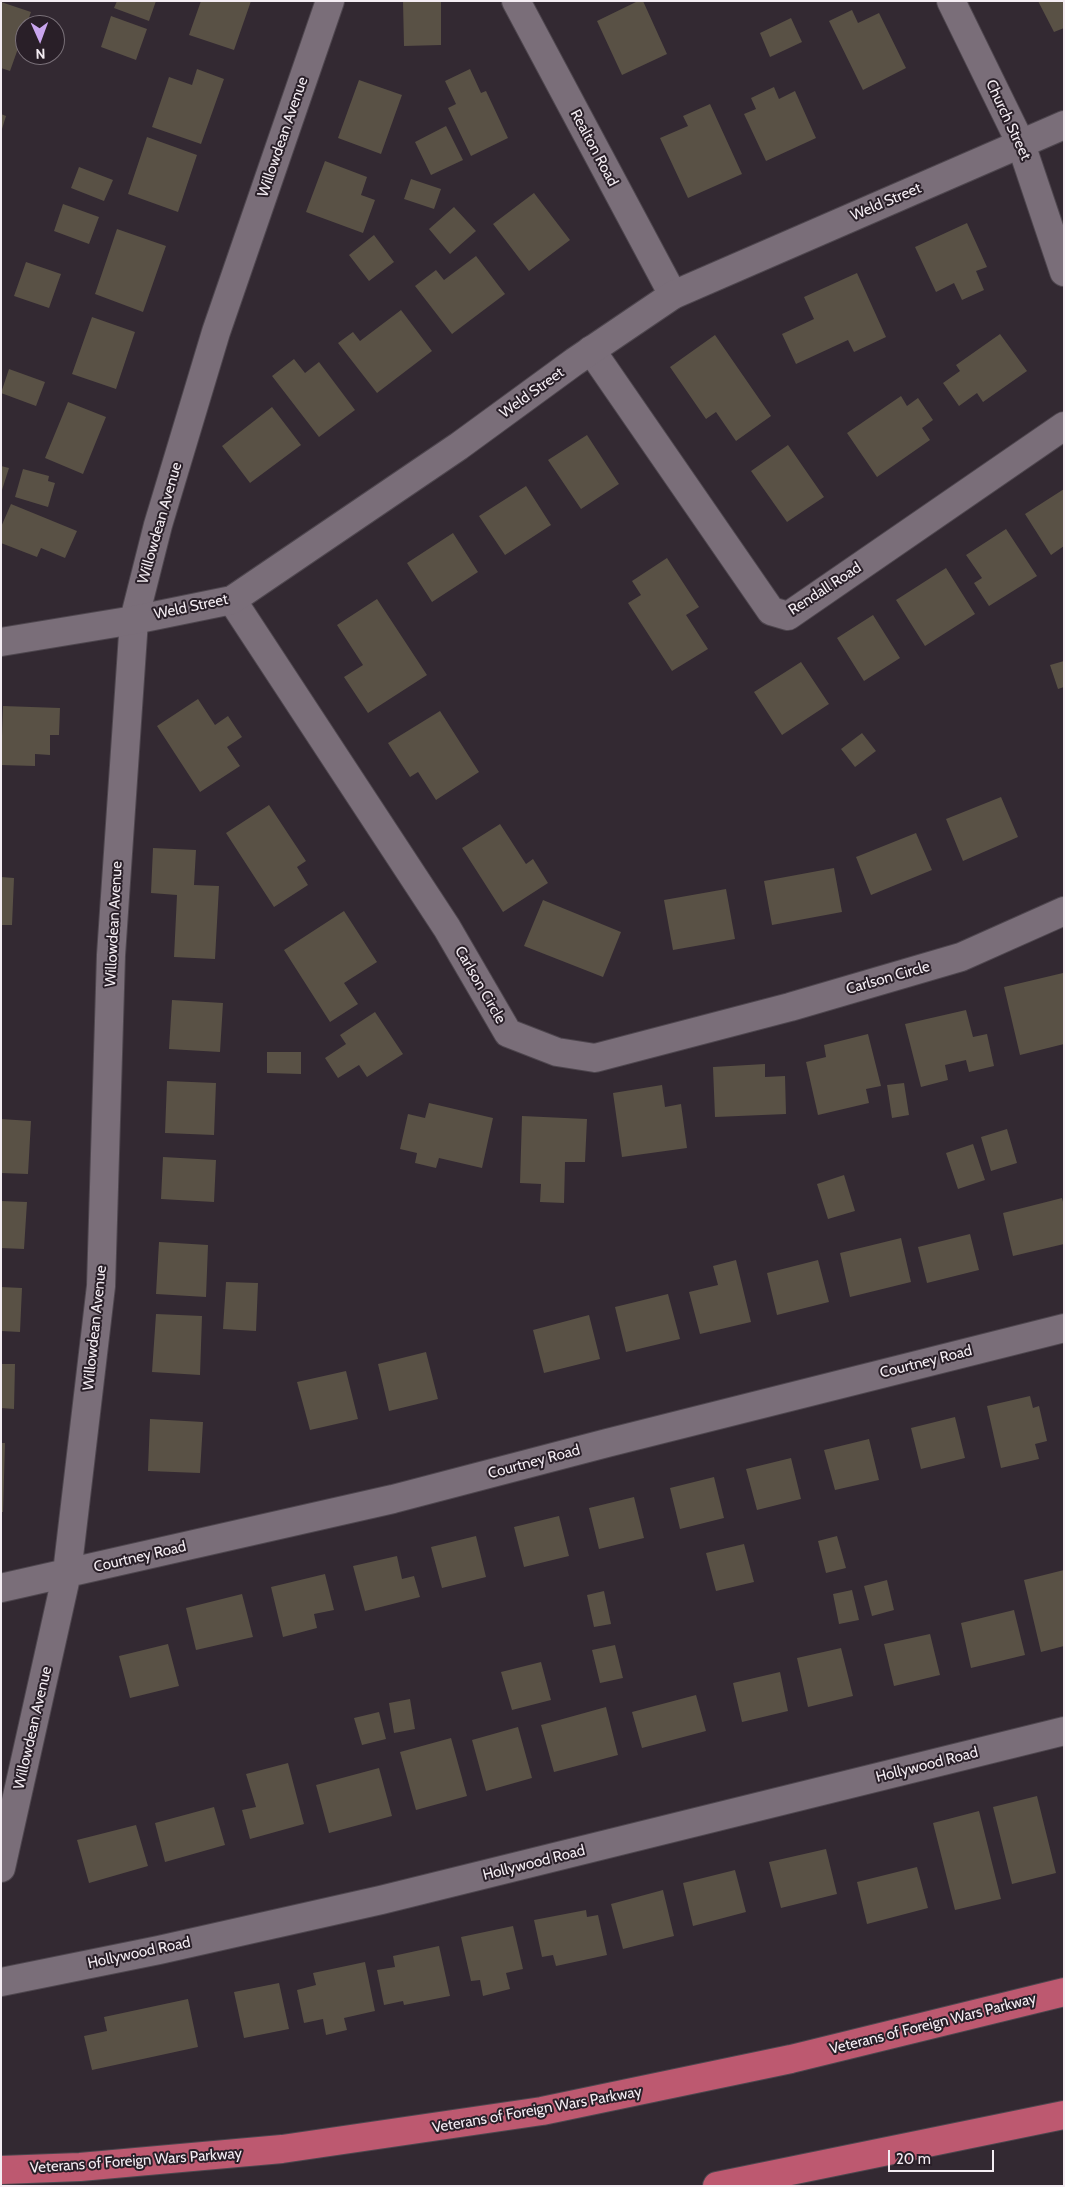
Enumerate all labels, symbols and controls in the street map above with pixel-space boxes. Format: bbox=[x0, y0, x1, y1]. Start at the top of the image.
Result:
north arrow bbox=[15, 15, 65, 65]
text: N bbox=[35, 45, 46, 63]
street label: Willowdean Avenue bbox=[254, 75, 312, 199]
street label: Church Street bbox=[982, 77, 1034, 163]
street label: Realton Road bbox=[566, 106, 622, 190]
street label: Weld Street bbox=[848, 179, 924, 225]
street label: Weld Street bbox=[496, 364, 568, 422]
street label: Willowdean Avenue bbox=[134, 460, 186, 586]
street label: Rendall Road bbox=[785, 559, 865, 619]
street label: Weld Street bbox=[152, 590, 230, 624]
street label: Willowdean Avenue bbox=[102, 861, 126, 987]
street label: Carlson Circle bbox=[451, 943, 509, 1027]
street label: Carlson Circle bbox=[844, 957, 932, 999]
street label: Willowdean Avenue bbox=[79, 1265, 111, 1391]
street label: Courtney Road bbox=[878, 1342, 974, 1382]
street label: Courtney Road bbox=[486, 1441, 582, 1483]
street label: Courtney Road bbox=[92, 1538, 188, 1576]
street label: Willowdean Avenue bbox=[10, 1665, 56, 1791]
street label: Hollywood Road bbox=[874, 1744, 980, 1786]
street label: Hollywood Road bbox=[481, 1842, 587, 1884]
street label: Hollywood Road bbox=[86, 1933, 192, 1973]
street label: Veterans of Foreign Wars Parkway bbox=[828, 1990, 1038, 2058]
street label: Veterans of Foreign Wars Parkway bbox=[431, 2083, 643, 2137]
scale bar bbox=[890, 2140, 996, 2172]
street label: Veterans of Foreign Wars Parkway bbox=[29, 2145, 243, 2177]
text: 20 m bbox=[896, 2150, 931, 2168]

